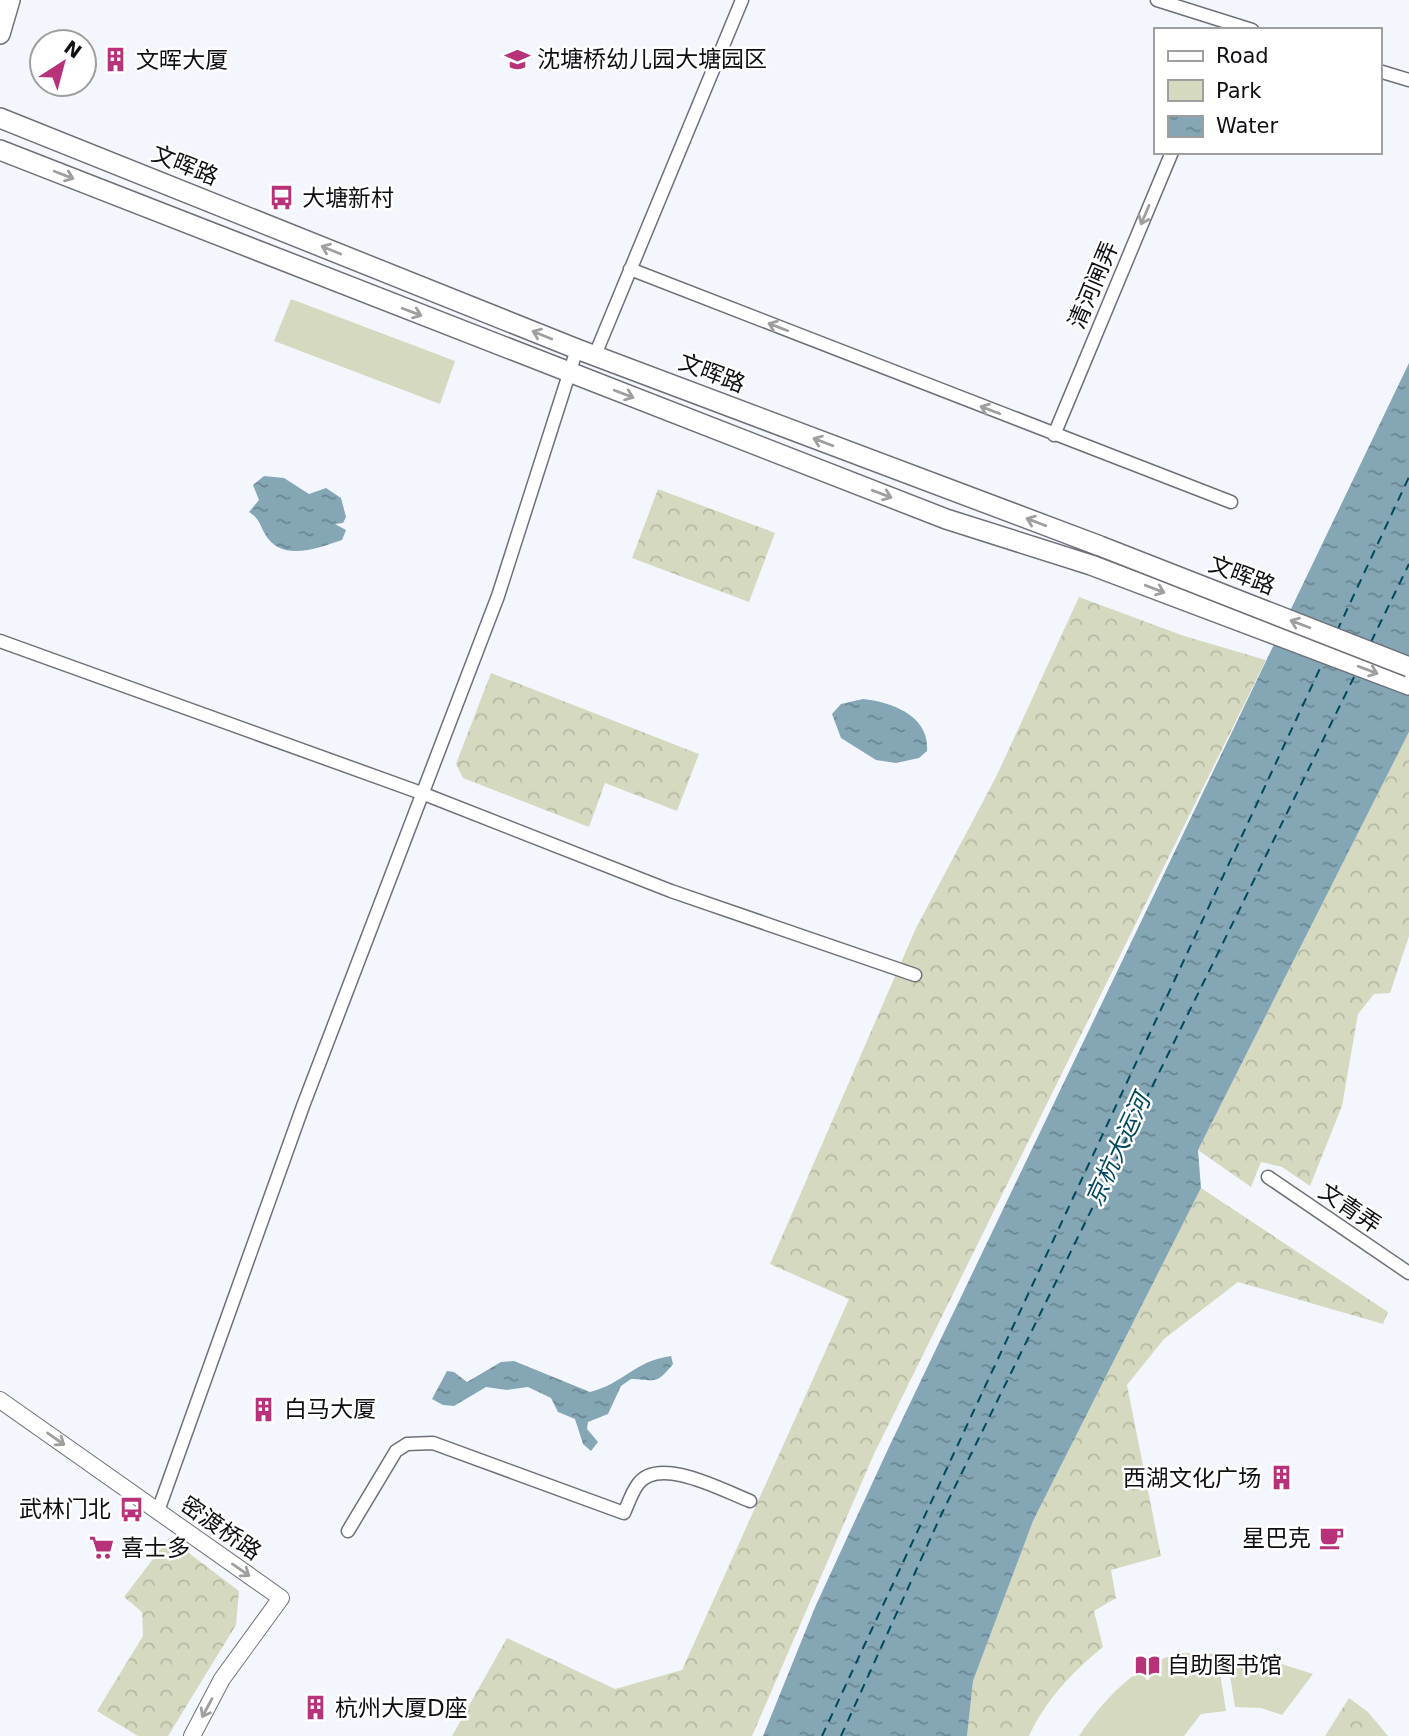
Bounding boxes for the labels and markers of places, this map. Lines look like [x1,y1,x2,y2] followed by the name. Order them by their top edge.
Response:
[503,45,531,73] school or university icon: 沈塘桥幼儿园大塘园区
[102,46,130,74] building icon: 文晖大厦
[537,46,767,72] place label: 沈塘桥幼儿园大塘园区
[136,47,228,73] place label: 文晖大厦
[268,184,296,212] bus stop icon: 大塘新村
[302,185,394,211] place label: 大塘新村
[250,1395,278,1423] building icon: 白马大厦
[284,1396,376,1422] place label: 白马大厦
[1267,1464,1295,1492] building icon: 西湖文化广场
[1123,1465,1261,1491] place label: 西湖文化广场
[117,1495,145,1523] bus stop icon: 武林门北
[19,1496,111,1522] place label: 武林门北
[1317,1524,1345,1552] cafe icon: 星巴克
[1242,1525,1311,1551] place label: 星巴克
[87,1534,115,1562] supermarket icon: 喜士多
[121,1535,190,1561] place label: 喜士多
[1133,1651,1161,1679] library icon: 自助图书馆
[1167,1652,1282,1678] place label: 自助图书馆
[301,1694,329,1722] building icon: 杭州大厦D座
[335,1695,468,1721] place label: 杭州大厦D座

